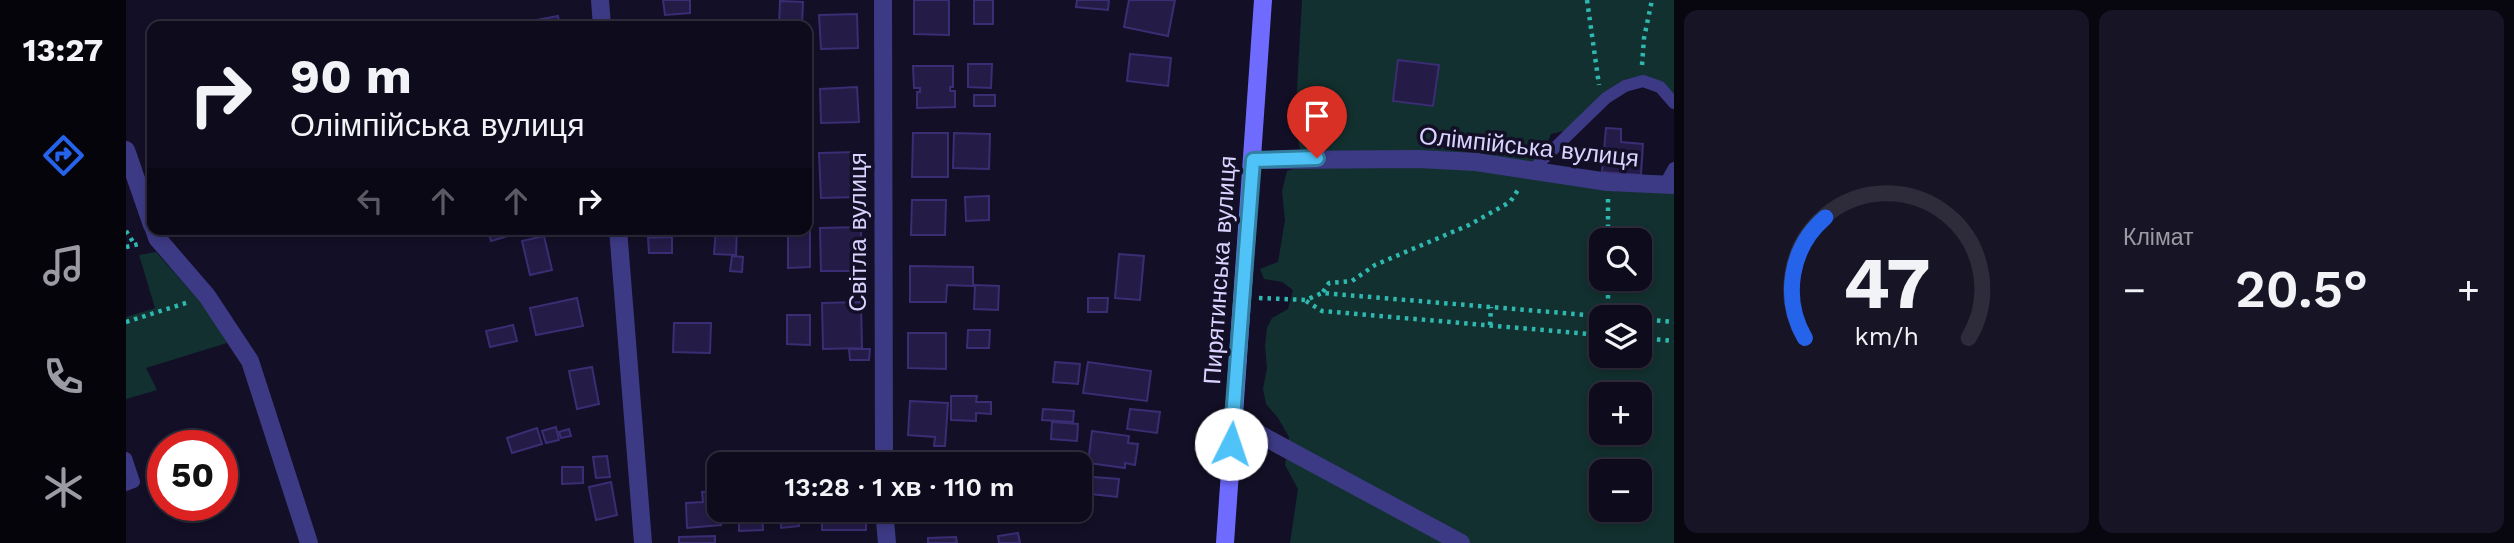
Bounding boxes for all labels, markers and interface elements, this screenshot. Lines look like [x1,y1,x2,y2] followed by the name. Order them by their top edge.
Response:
[23,31,103,69] text: 13:27
[290,47,412,105] text: 90 m
[175,49,266,140] icon: right
[1287,86,1347,158] pin
[1298,97,1336,135] icon: arrive
[290,106,585,144] text: Олімпійська вулиця
[1418,122,1640,172] street label: Олімпійська вулиця
[39,131,88,180] icon: directions
[844,152,872,312] street label: Світла вулиця
[1198,155,1242,385] street label: Пирятинська вулиця
[351,182,389,220] icon: left
[424,182,462,220] icon: ahead
[497,182,535,220] icon: ahead
[570,182,608,220] icon: right
[2123,224,2194,251] text: Клімат
[1589,228,1652,522] map controls
[1589,228,1652,291] button: search
[1843,240,1930,326] text: 47
[39,241,88,290] icon: music
[2235,259,2368,320] text: 20.5°
[2123,268,2146,312] text: −
[2457,268,2480,312] text: +
[1589,305,1652,368] button: layers
[1854,321,1919,350] text: km/h
[39,352,88,401] icon: phone
[1589,382,1652,445] button: +
[1194,407,1268,481] position arrow
[147,430,238,521] speed limit sign: 50
[1589,459,1652,522] button: −
[39,463,88,512] icon: climate
[785,472,1014,502] text: 13:28 · 1 хв · 110 m

